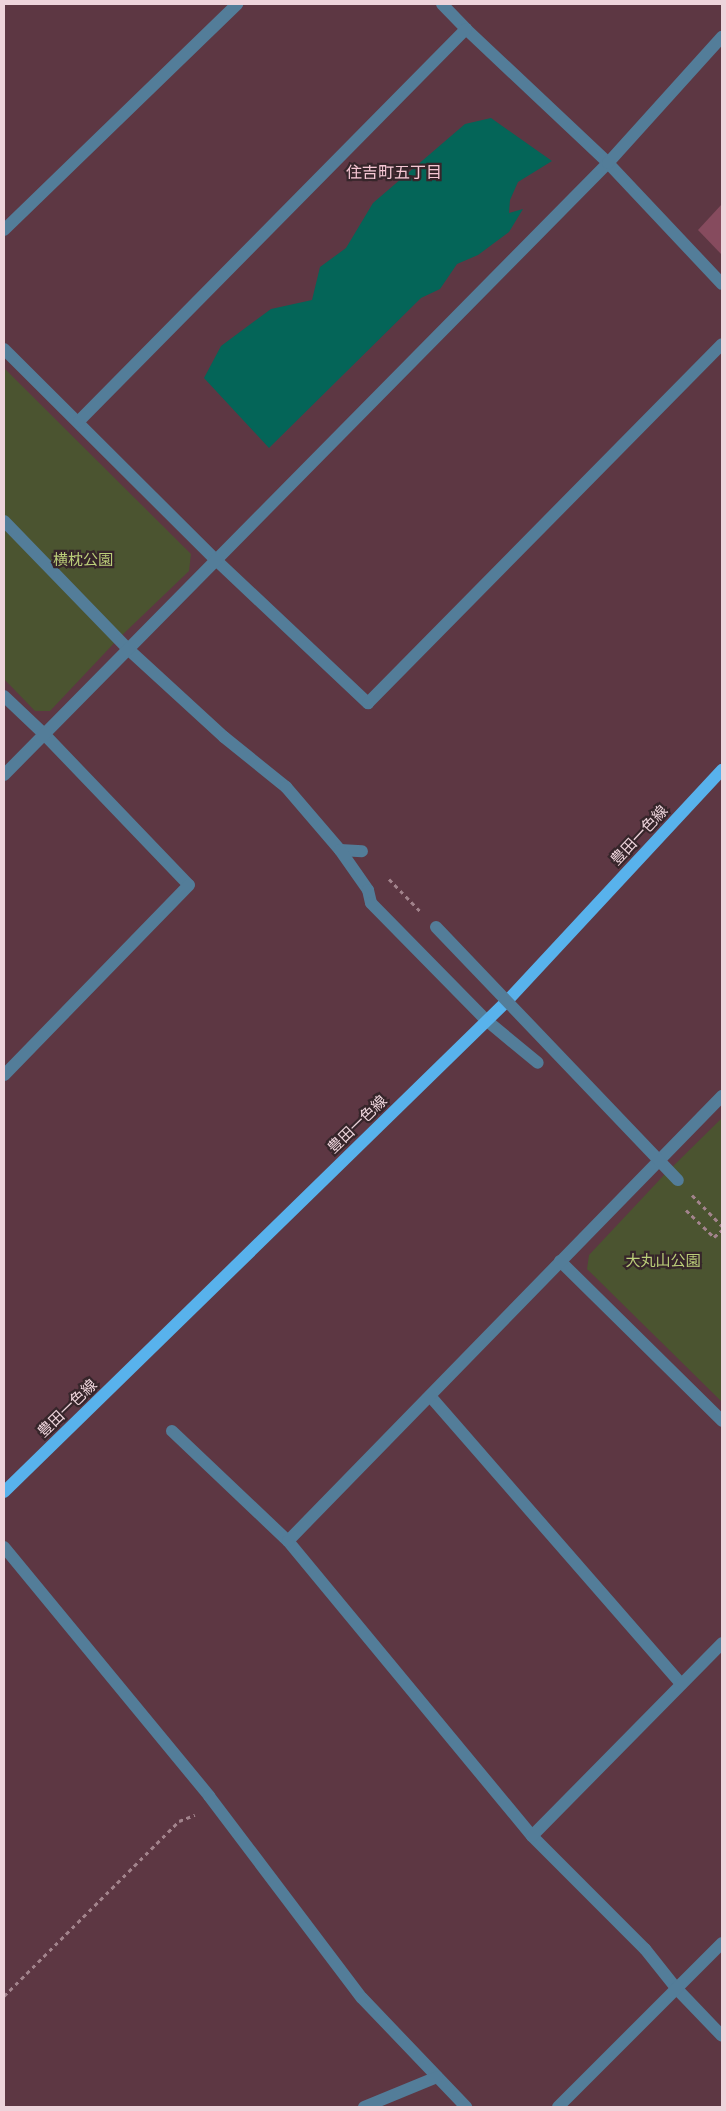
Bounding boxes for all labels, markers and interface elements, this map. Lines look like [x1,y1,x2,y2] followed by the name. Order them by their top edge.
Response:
[346,162,442,182] district label: 住吉町五丁目
[53,551,113,569] park label: 横枕公園
[607,801,671,869] street label: 豊田一色線
[324,1091,390,1157] street label: 豊田一色線
[626,1252,700,1270] park label: 大丸山公園
[34,1375,100,1441] street label: 豊田一色線

